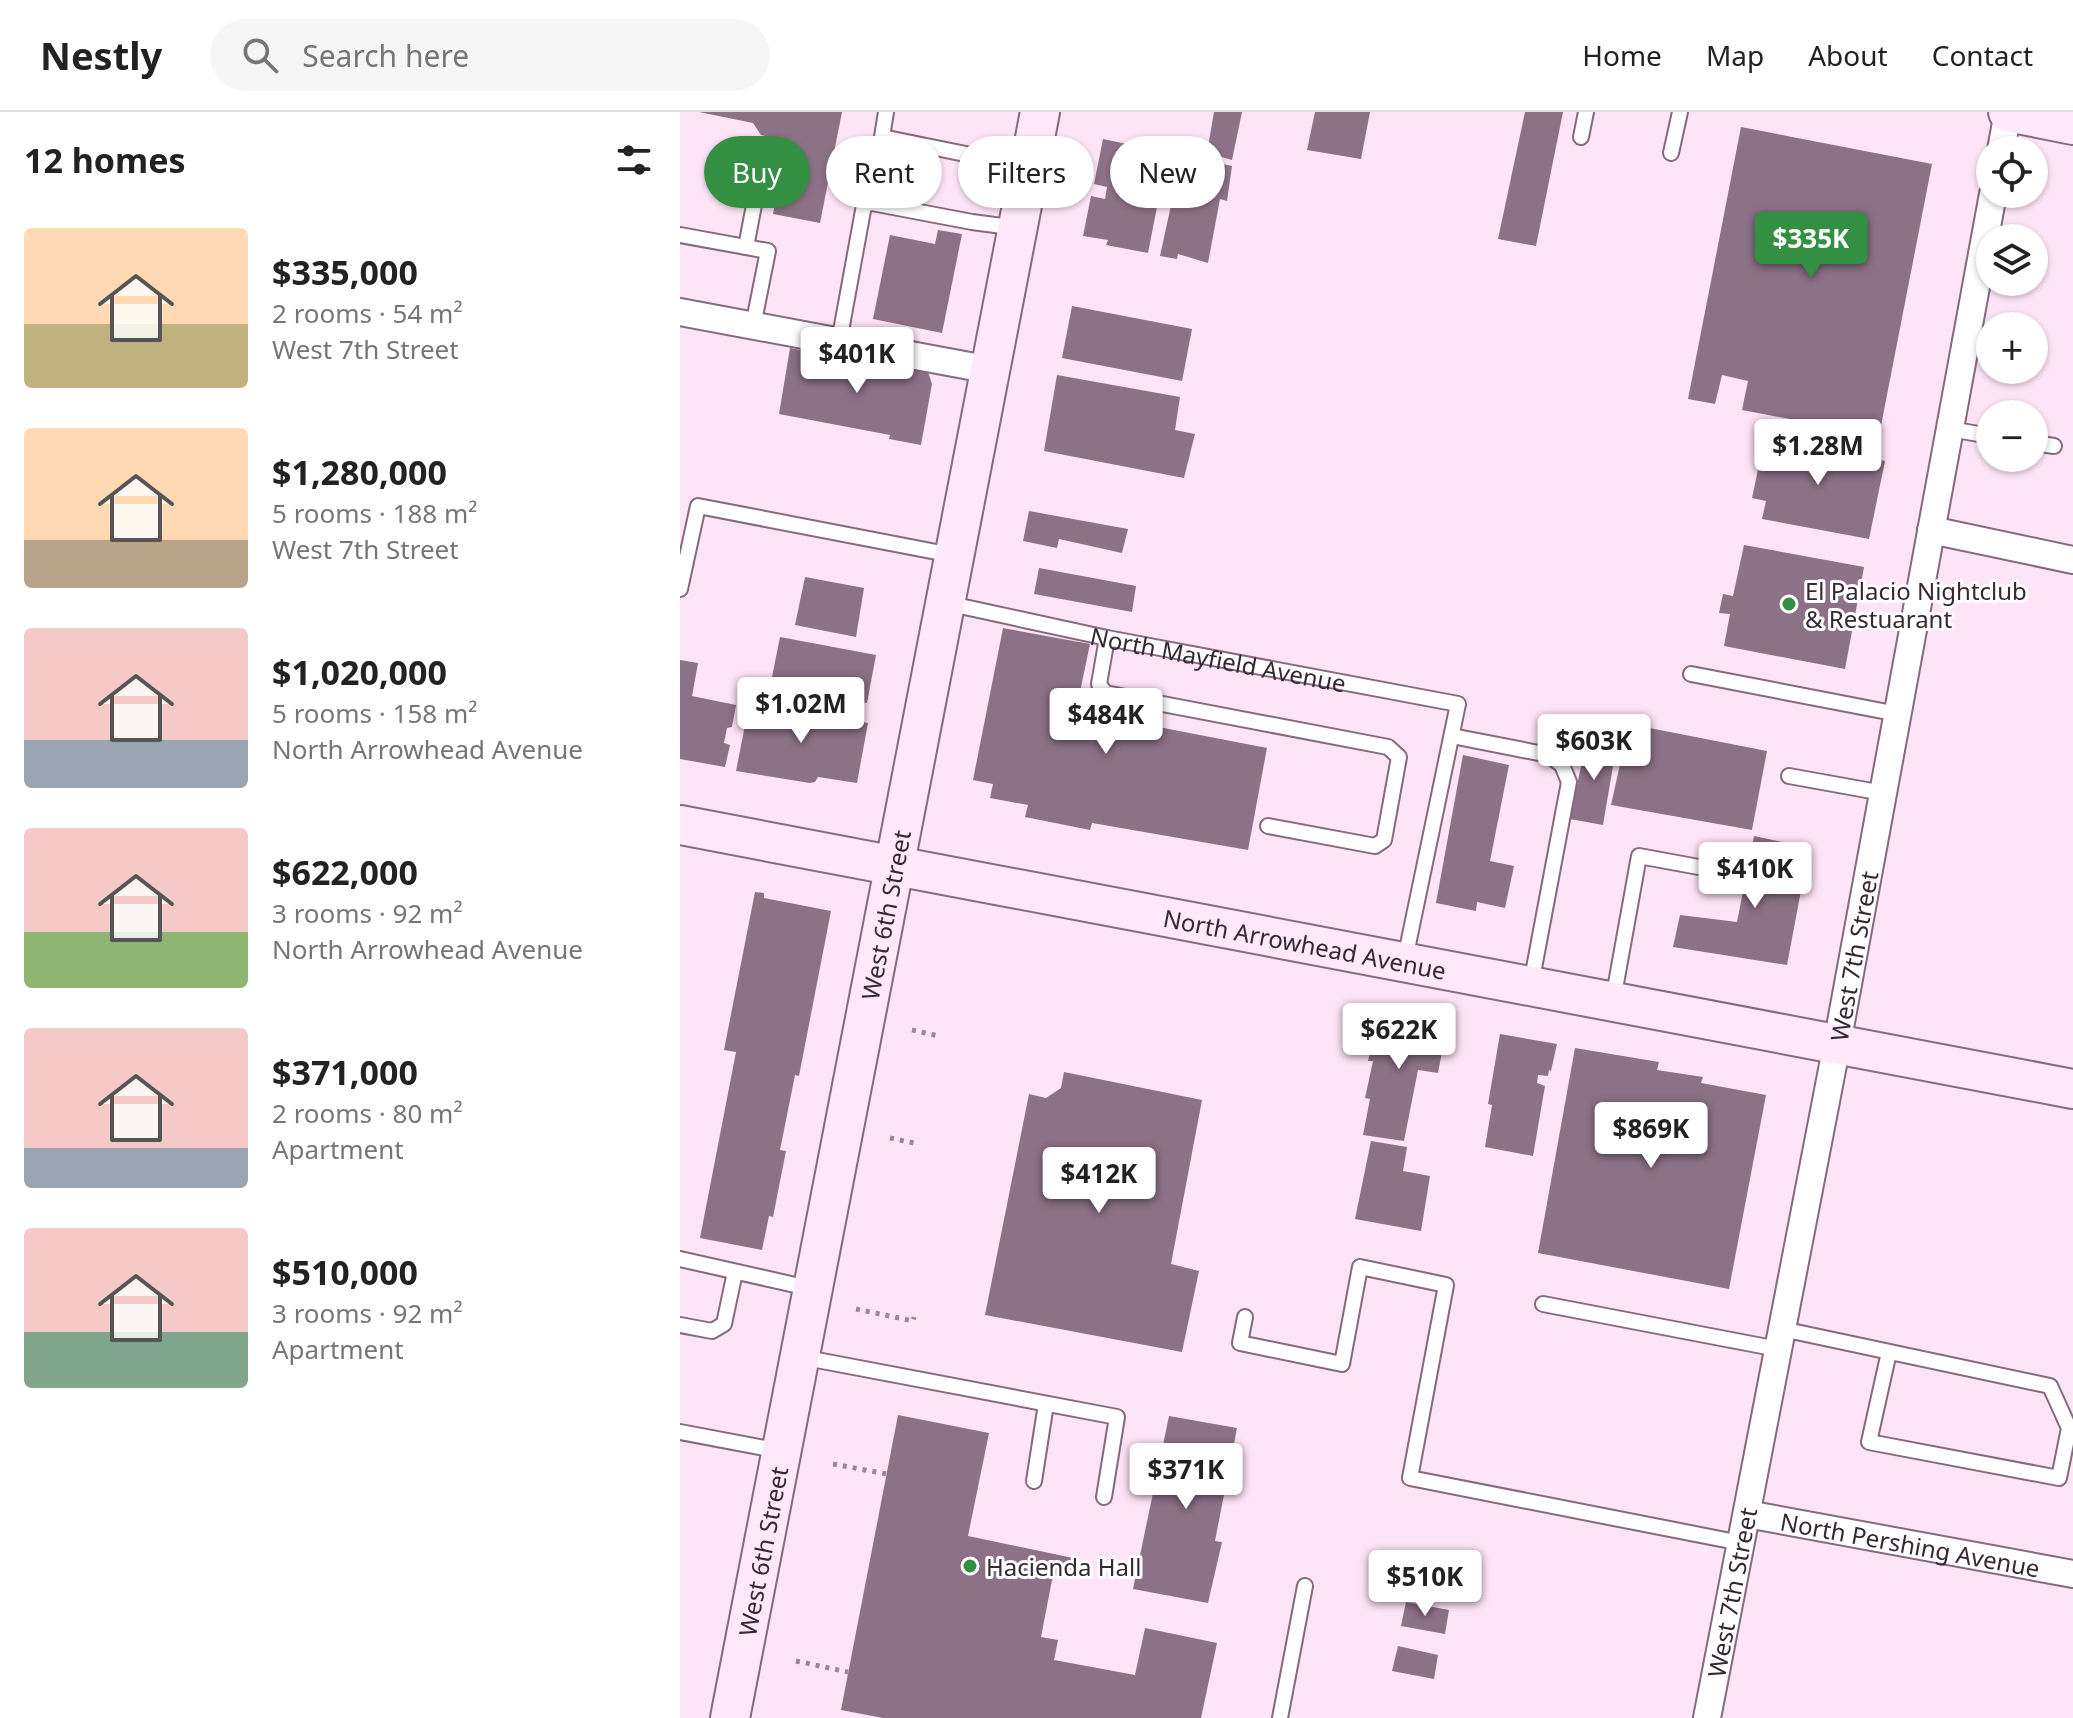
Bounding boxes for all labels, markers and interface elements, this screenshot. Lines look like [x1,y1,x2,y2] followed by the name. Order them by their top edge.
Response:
[210,19,770,91] search box
[40,29,162,81] text: Nestly
[238,33,282,77] icon: search
[302,35,469,76] text: Search here
[1582,36,1662,74] text: Home
[1706,36,1764,74] text: Map
[1808,36,1888,74] text: About
[1932,36,2033,74] text: Contact
[704,136,810,208] chip: Buy
[826,136,942,208] chip: Rent
[958,136,1094,208] chip: Filters
[1110,136,1225,208] chip: New
[1976,136,2048,472] map controls
[1976,136,2048,208] button: locate
[24,137,186,183] text: 12 homes
[612,138,656,182] icon: filters
[1755,212,1867,280] pin: $335K
[1773,220,1849,256] text: $335K
[1976,224,2048,296] button: layers
[272,249,418,295] text: $335,000
[88,260,184,356] icon: home
[272,295,462,331] text: 2 rooms · 54 m²
[1976,312,2048,384] button: +
[801,327,913,395] pin: $401K
[272,331,459,367] text: West 7th Street
[819,335,895,371] text: $401K
[1976,400,2048,472] button: −
[1753,419,1883,487] pin: $1.28M
[1772,427,1864,463] text: $1.28M
[272,449,447,495] text: $1,280,000
[88,460,184,556] icon: home
[272,495,477,531] text: 5 rooms · 188 m²
[272,531,459,567] text: West 7th Street
[1805,574,2027,635] place label: El Palacio Nightclub & Restuarant
[1780,595,1798,613] marker: El Palacio Nightclub & Restuarant
[1087,618,1349,699] street label: North Mayfield Avenue
[272,649,447,695] text: $1,020,000
[88,660,184,756] icon: home
[736,677,866,745] pin: $1.02M
[755,685,847,721] text: $1.02M
[1050,688,1162,756] pin: $484K
[272,695,477,731] text: 5 rooms · 158 m²
[1068,696,1144,732] text: $484K
[1538,714,1650,782] pin: $603K
[1556,722,1632,758] text: $603K
[272,731,583,767] text: North Arrowhead Avenue
[852,827,918,1003] street label: West 6th Street
[1699,842,1811,910] pin: $410K
[272,849,418,895] text: $622,000
[1717,850,1793,886] text: $410K
[88,860,184,956] icon: home
[1821,868,1885,1044] street label: West 7th Street
[272,895,462,931] text: 3 rooms · 92 m²
[1161,900,1449,986] street label: North Arrowhead Avenue
[272,931,583,967] text: North Arrowhead Avenue
[1343,1003,1455,1071] pin: $622K
[1361,1011,1437,1047] text: $622K
[272,1049,418,1095] text: $371,000
[88,1060,184,1156] icon: home
[272,1095,462,1131] text: 2 rooms · 80 m²
[1595,1102,1707,1170] pin: $869K
[1613,1110,1689,1146] text: $869K
[272,1131,404,1167] text: Apartment
[1043,1147,1155,1215] pin: $412K
[1061,1155,1137,1191] text: $412K
[272,1249,418,1295] text: $510,000
[88,1260,184,1356] icon: home
[272,1295,462,1331] text: 3 rooms · 92 m²
[272,1331,404,1367] text: Apartment
[1130,1443,1242,1511] pin: $371K
[1148,1451,1224,1487] text: $371K
[730,1463,795,1639] street label: West 6th Street
[1699,1504,1764,1680] street label: West 7th Street
[1778,1504,2043,1584] street label: North Pershing Avenue
[986,1550,1141,1583] place label: Hacienda Hall
[1369,1550,1481,1618] pin: $510K
[961,1557,979,1575] marker: Hacienda Hall
[1387,1558,1463,1594] text: $510K

